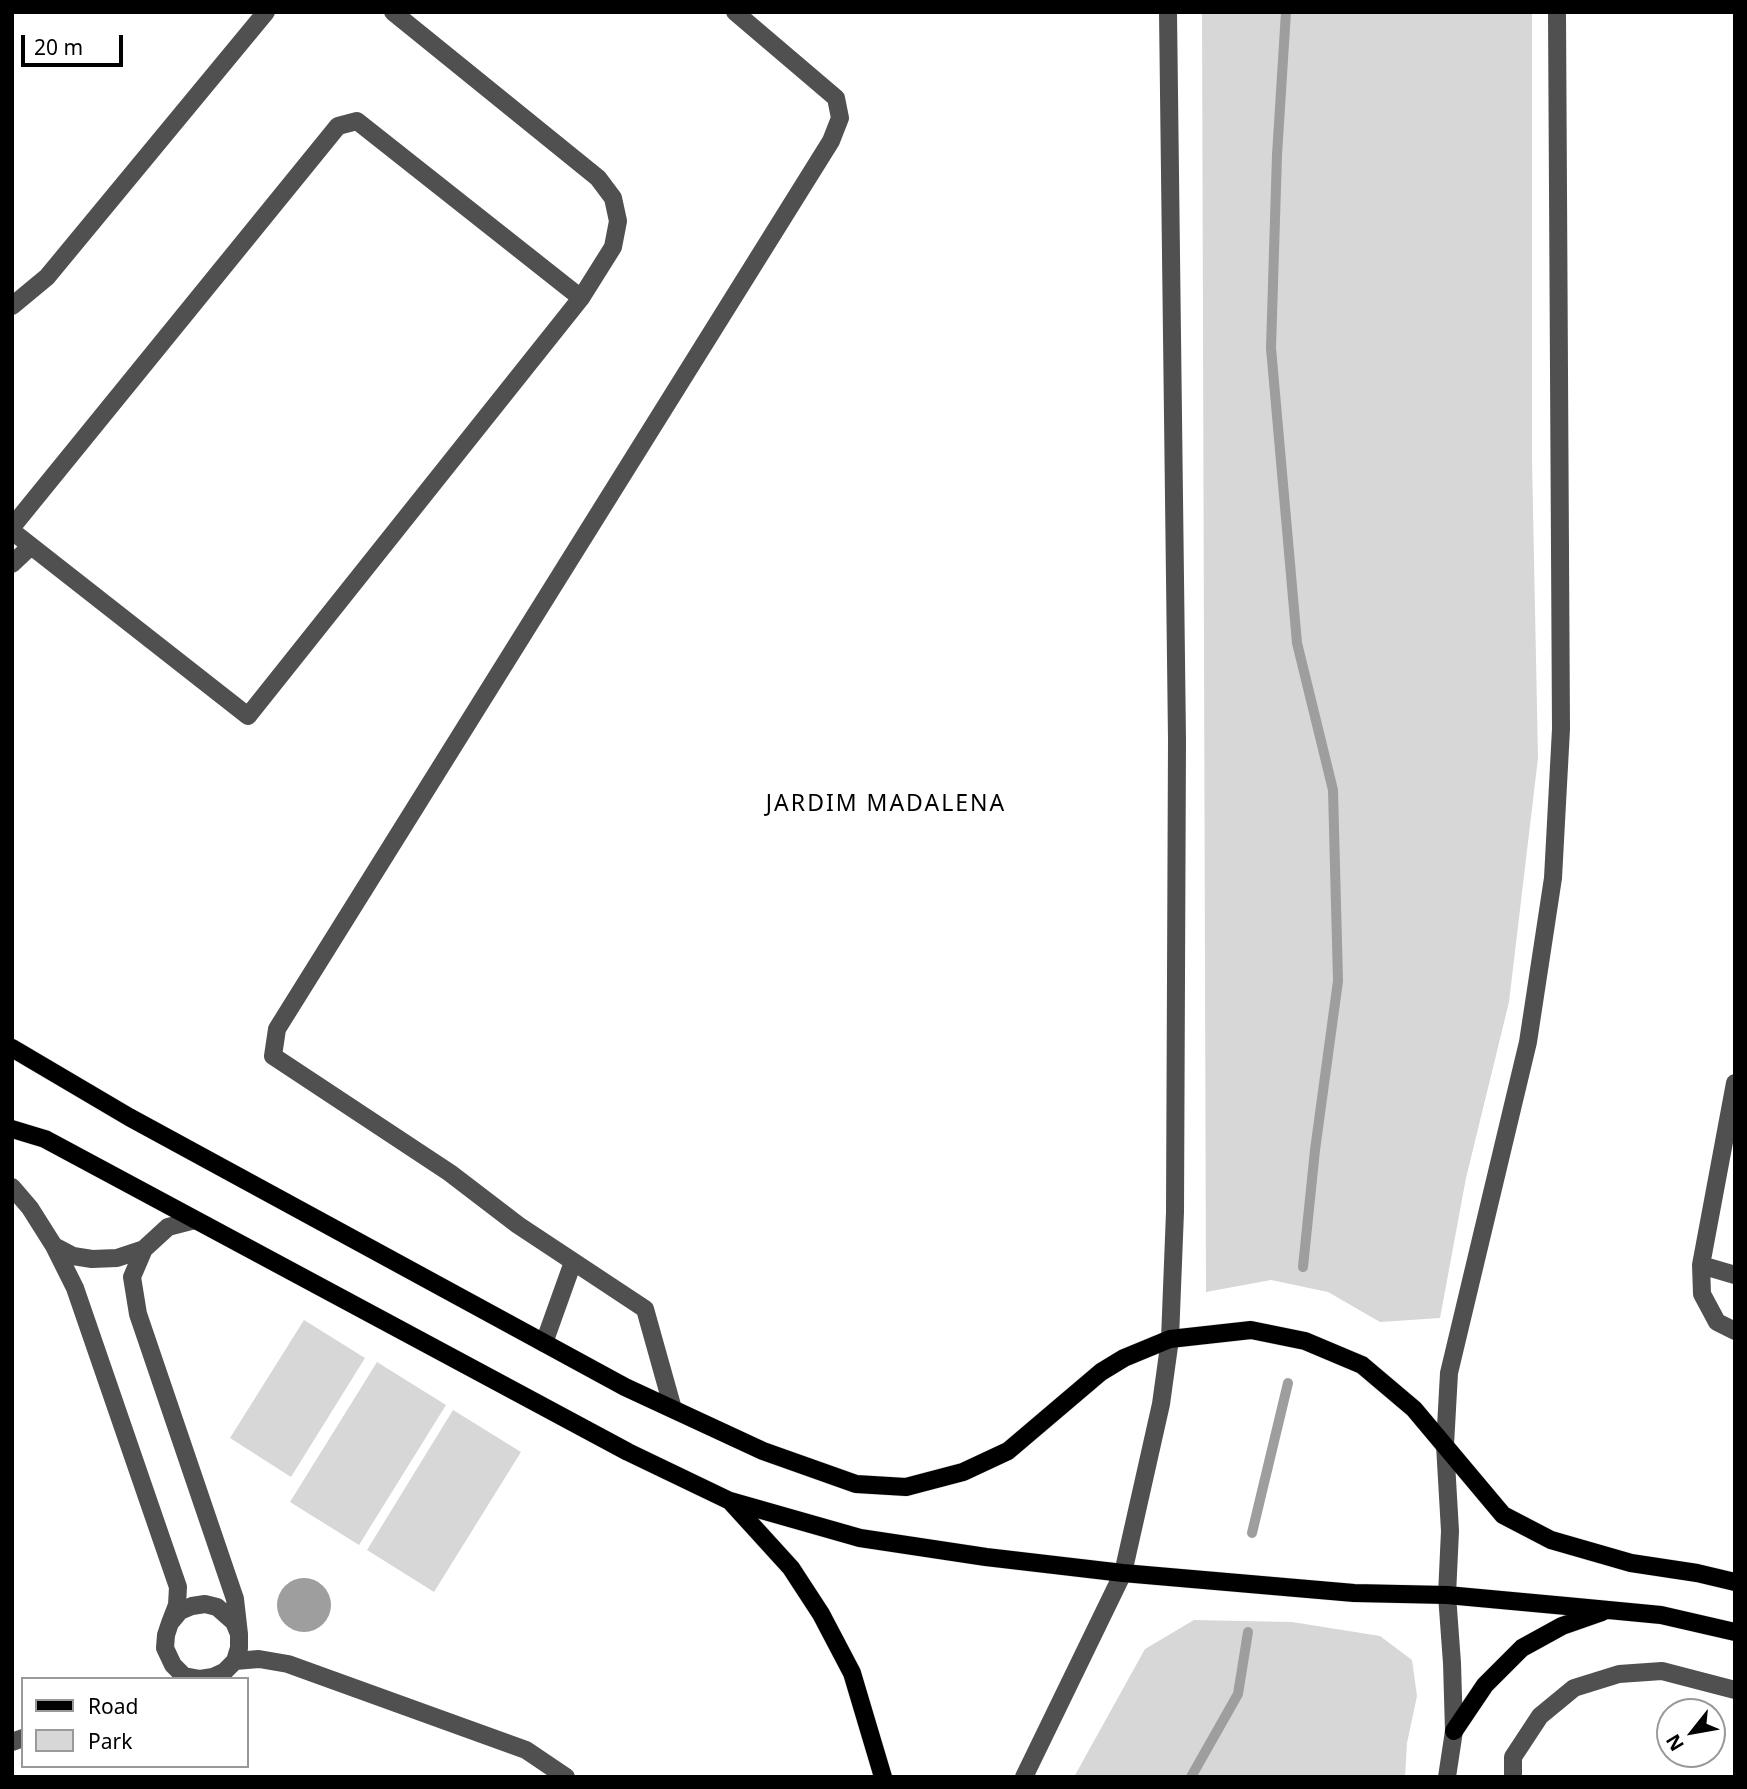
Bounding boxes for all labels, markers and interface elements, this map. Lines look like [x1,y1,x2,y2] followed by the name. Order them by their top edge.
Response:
[24,21,126,65] scale bar
[34,33,83,61] text: 20 m
[768,790,1004,818] district label: JARDIM MADALENA
[21,1677,248,1768] legend
[88,1692,138,1720] text: Road
[1656,1698,1726,1768] north arrow
[88,1727,132,1755] text: Park
[1660,1729,1690,1756] text: N

